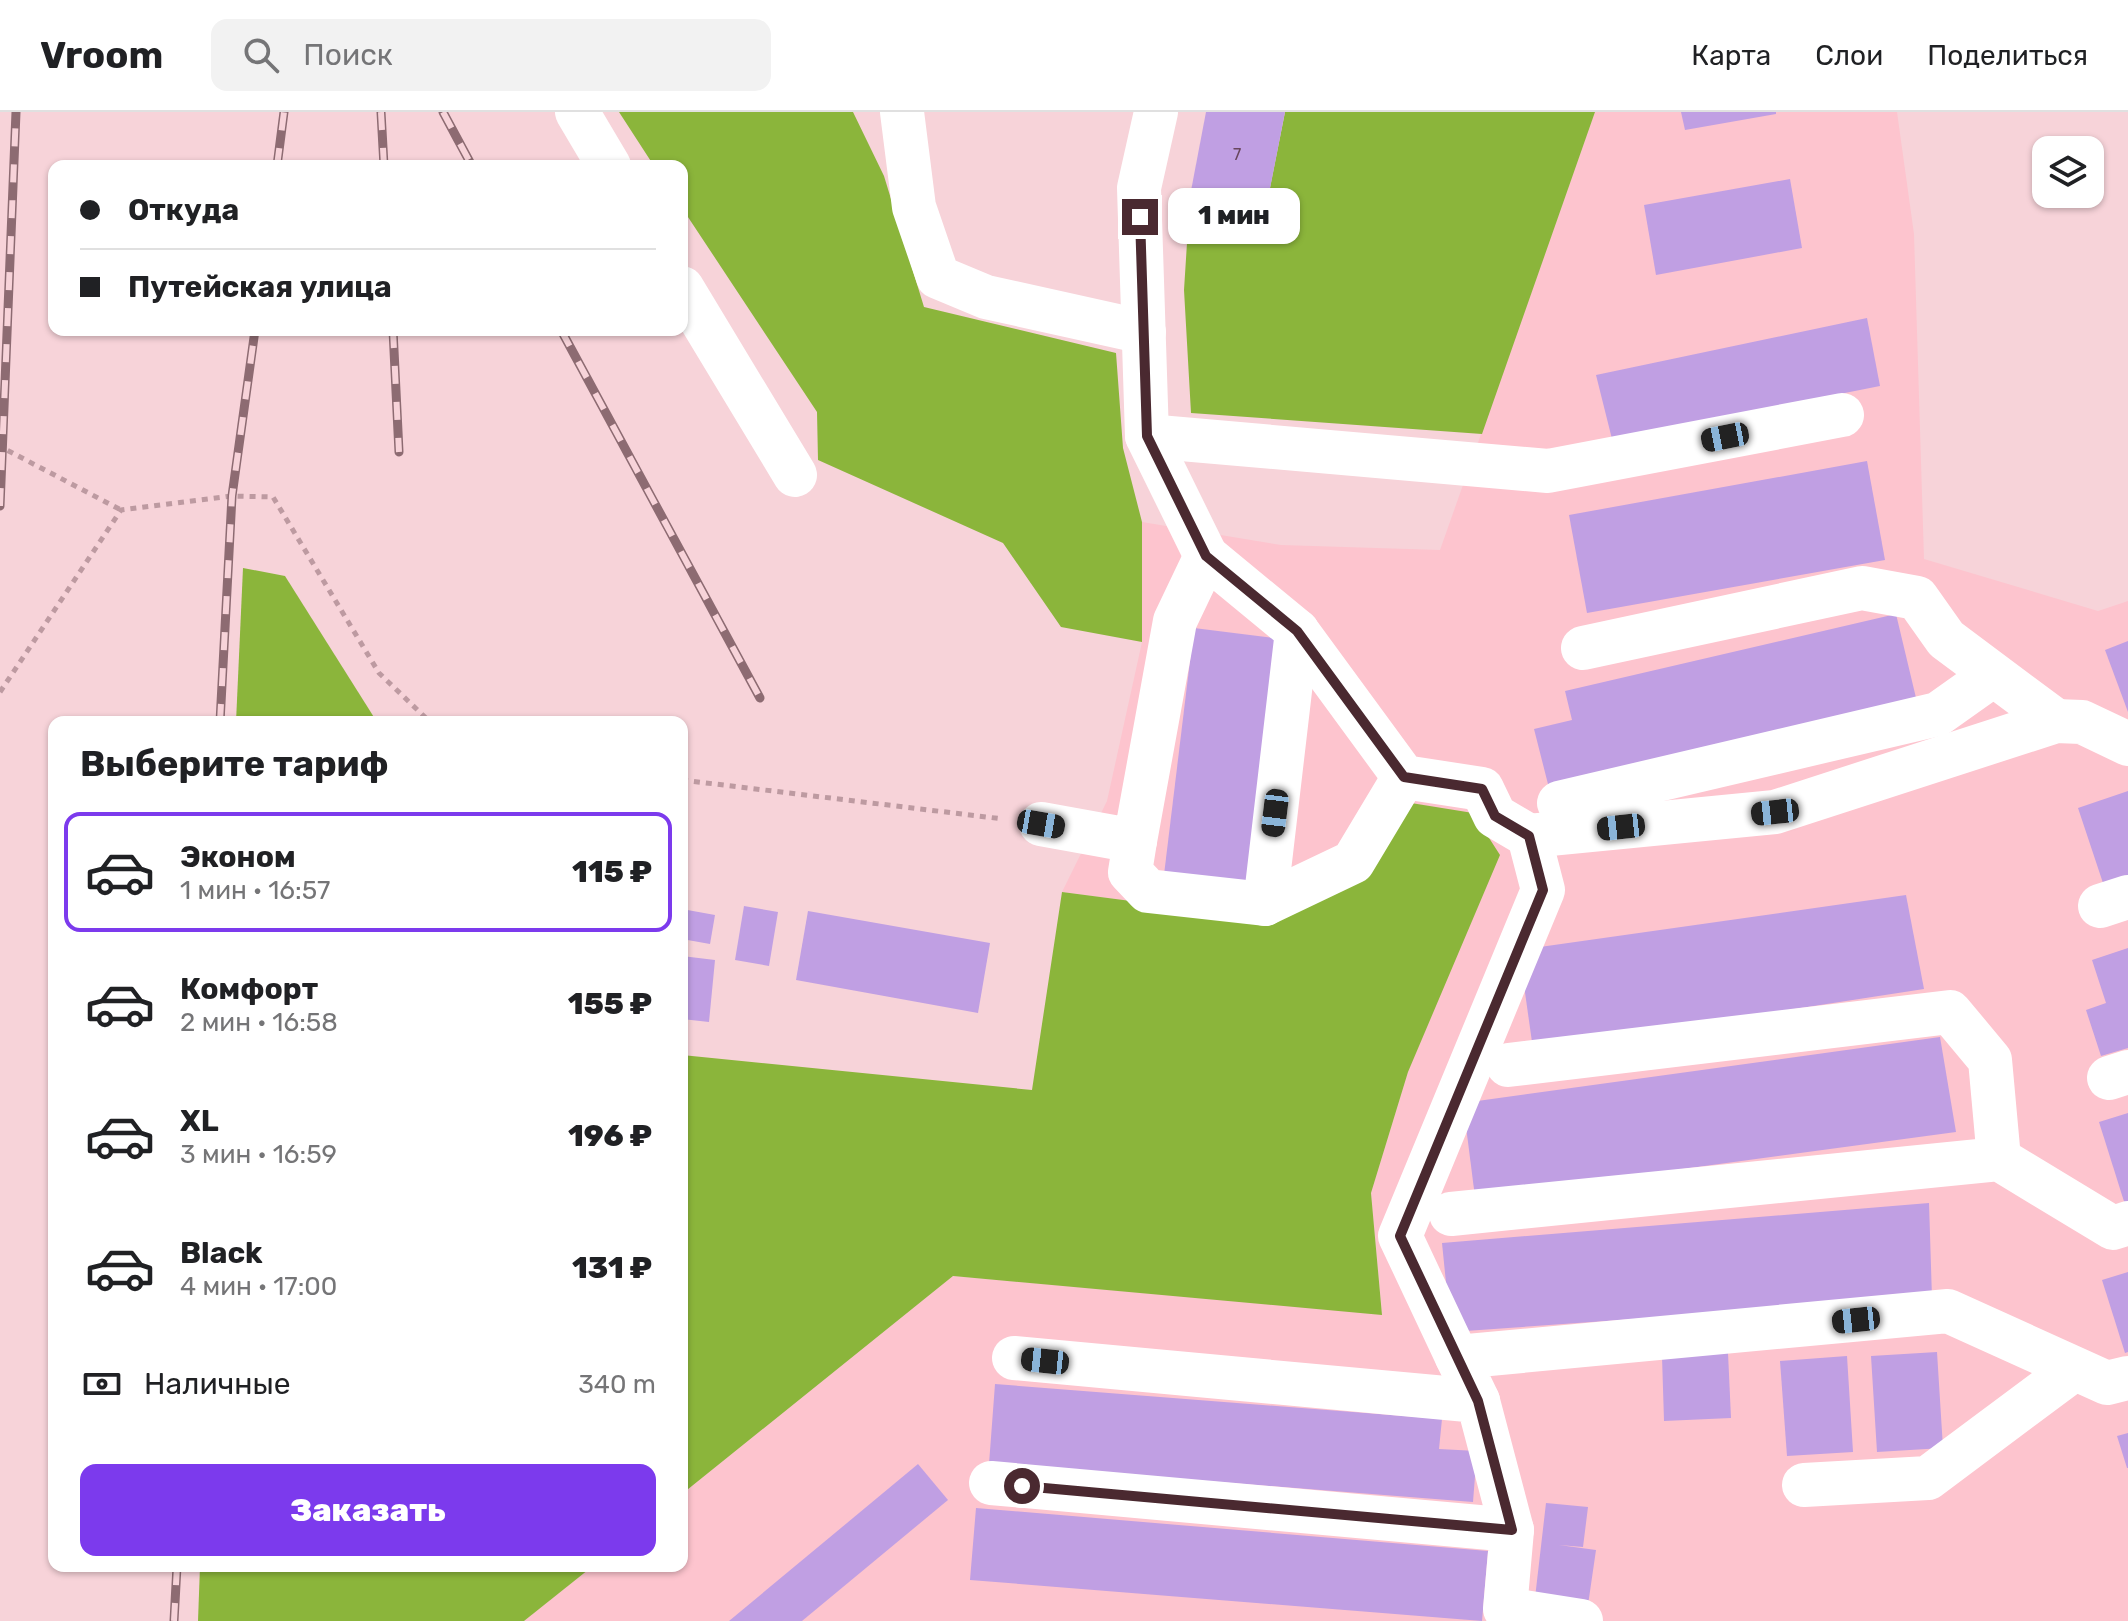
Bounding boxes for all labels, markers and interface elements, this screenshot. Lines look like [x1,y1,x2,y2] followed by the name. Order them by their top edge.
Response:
[211,19,771,91] search box
[40,32,163,78] text: Vroom
[239,33,283,77] icon: search
[303,37,393,73] text: Поиск
[1691,39,1771,72] text: Карта
[1815,39,1883,72] text: Слои
[1927,39,2088,72] text: Поделиться
[2032,136,2104,208] map controls
[2032,136,2104,208] button: layers
[1233,145,1241,164] house number: 7
[1168,189,1300,245] callout: 1 мин
[128,192,239,228] text: Откуда
[1122,199,1158,235] route end
[1198,200,1270,231] text: 1 мин
[128,269,392,305] text: Путейская улица
[1699,421,1751,453] car
[80,742,389,785] text: Выберите тариф
[1260,788,1290,838] car
[1750,798,1800,826] car
[1015,808,1067,840] car
[1596,813,1646,841] car
[84,836,156,908] icon: car
[180,839,296,875] text: Эконом
[572,854,652,890] text: 115 ₽
[180,875,330,906] text: 1 мин · 16:57
[84,968,156,1040] icon: car
[180,971,318,1007] text: Комфорт
[568,986,652,1022] text: 155 ₽
[180,1007,338,1038] text: 2 мин · 16:58
[84,1100,156,1172] icon: car
[180,1103,219,1139] text: XL
[568,1118,652,1154] text: 196 ₽
[180,1139,337,1170] text: 3 мин · 16:59
[84,1232,156,1304] icon: car
[180,1235,263,1271] text: Black
[572,1250,652,1286] text: 131 ₽
[180,1271,337,1302] text: 4 мин · 17:00
[1831,1306,1881,1334] car
[1020,1347,1070,1375] car
[80,1362,124,1406] icon: cash
[144,1366,290,1402] text: Наличные
[578,1369,656,1400] text: 340 m
[80,1464,656,1556] button: Заказать
[1004,1468,1040,1504] route start

